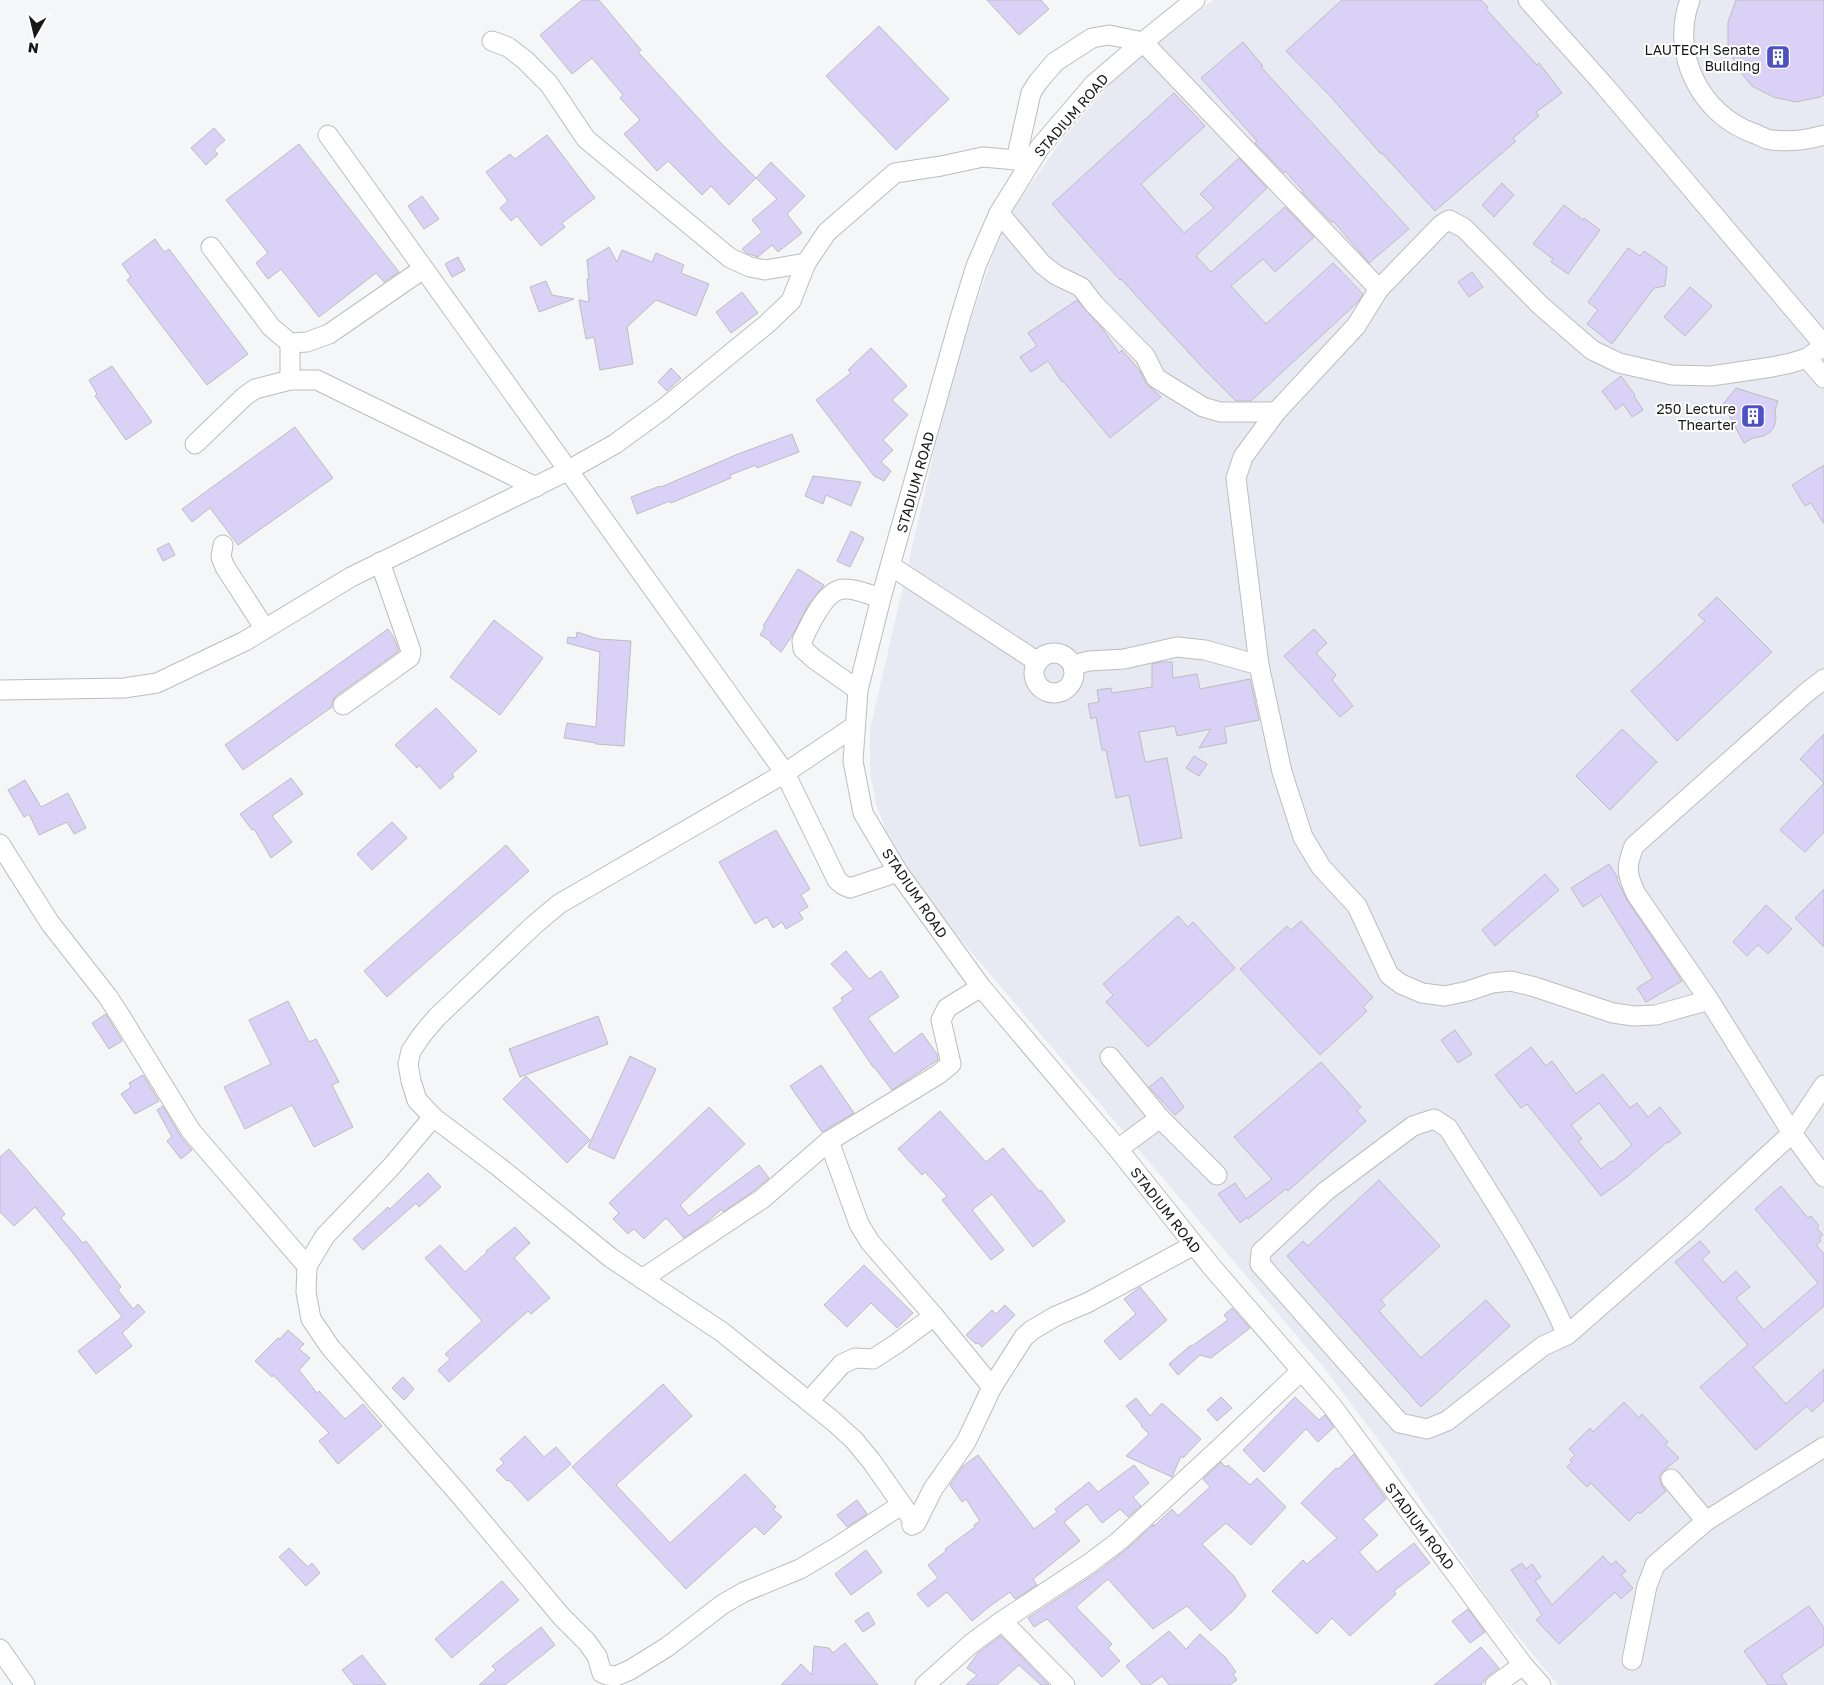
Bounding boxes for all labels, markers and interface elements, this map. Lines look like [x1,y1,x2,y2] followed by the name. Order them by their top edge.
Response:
[10,10,60,60] north arrow
[27,39,40,58] text: N
[1644,41,1760,74] place label: LAUTECH Senate Building
[1765,44,1791,70] building icon: LAUTECH Senate Building
[1030,70,1112,160] street label: STADIUM ROAD
[1656,400,1737,433] place label: 250 Lecture Thearter
[1740,403,1766,429] building icon: 250 Lecture Thearter
[892,429,938,535] street label: STADIUM ROAD
[879,845,951,941] street label: STADIUM ROAD
[1127,1164,1205,1256] street label: STADIUM ROAD
[1382,1479,1458,1573] street label: STADIUM ROAD

